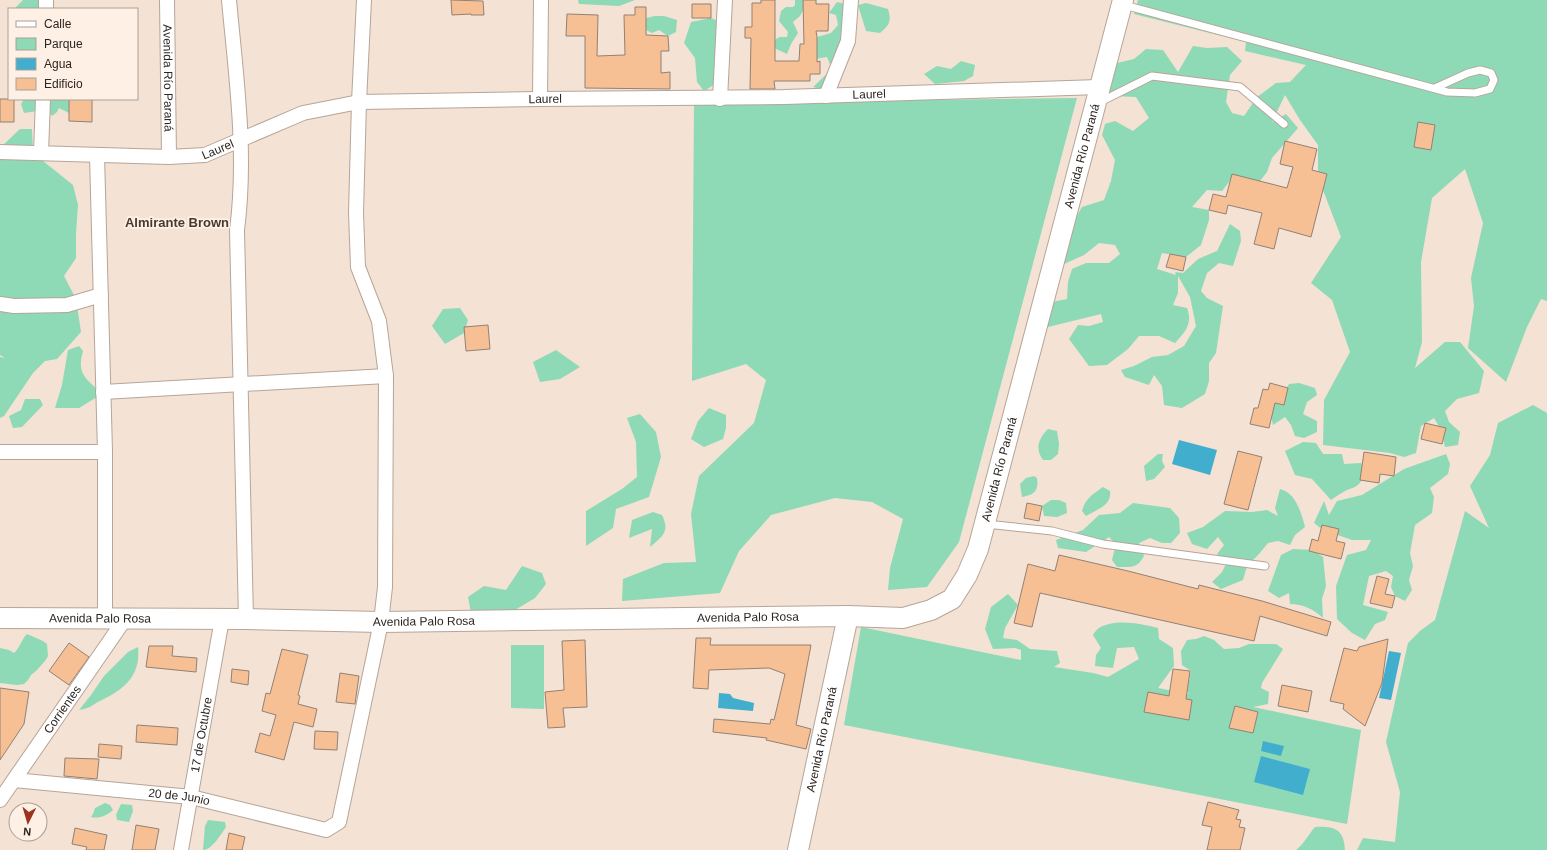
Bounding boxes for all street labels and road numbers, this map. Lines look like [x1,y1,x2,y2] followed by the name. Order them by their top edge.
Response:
[160,24,176,132] street label: Avenida Río Paraná
[852,87,886,102] street label: Laurel
[528,92,562,106] street label: Laurel
[1061,102,1102,210] street label: Avenida Río Paraná
[200,137,236,163] street label: Laurel
[979,415,1020,523] street label: Avenida Río Paraná
[697,610,799,625] street label: Avenida Palo Rosa
[49,611,151,626] street label: Avenida Palo Rosa
[373,614,475,629] street label: Avenida Palo Rosa
[41,683,84,736] street label: Corrientes
[804,685,840,793] street label: Avenida Río Paraná
[188,696,215,774] street label: 17 de Octubre
[148,786,212,808] street label: 20 de Junio

